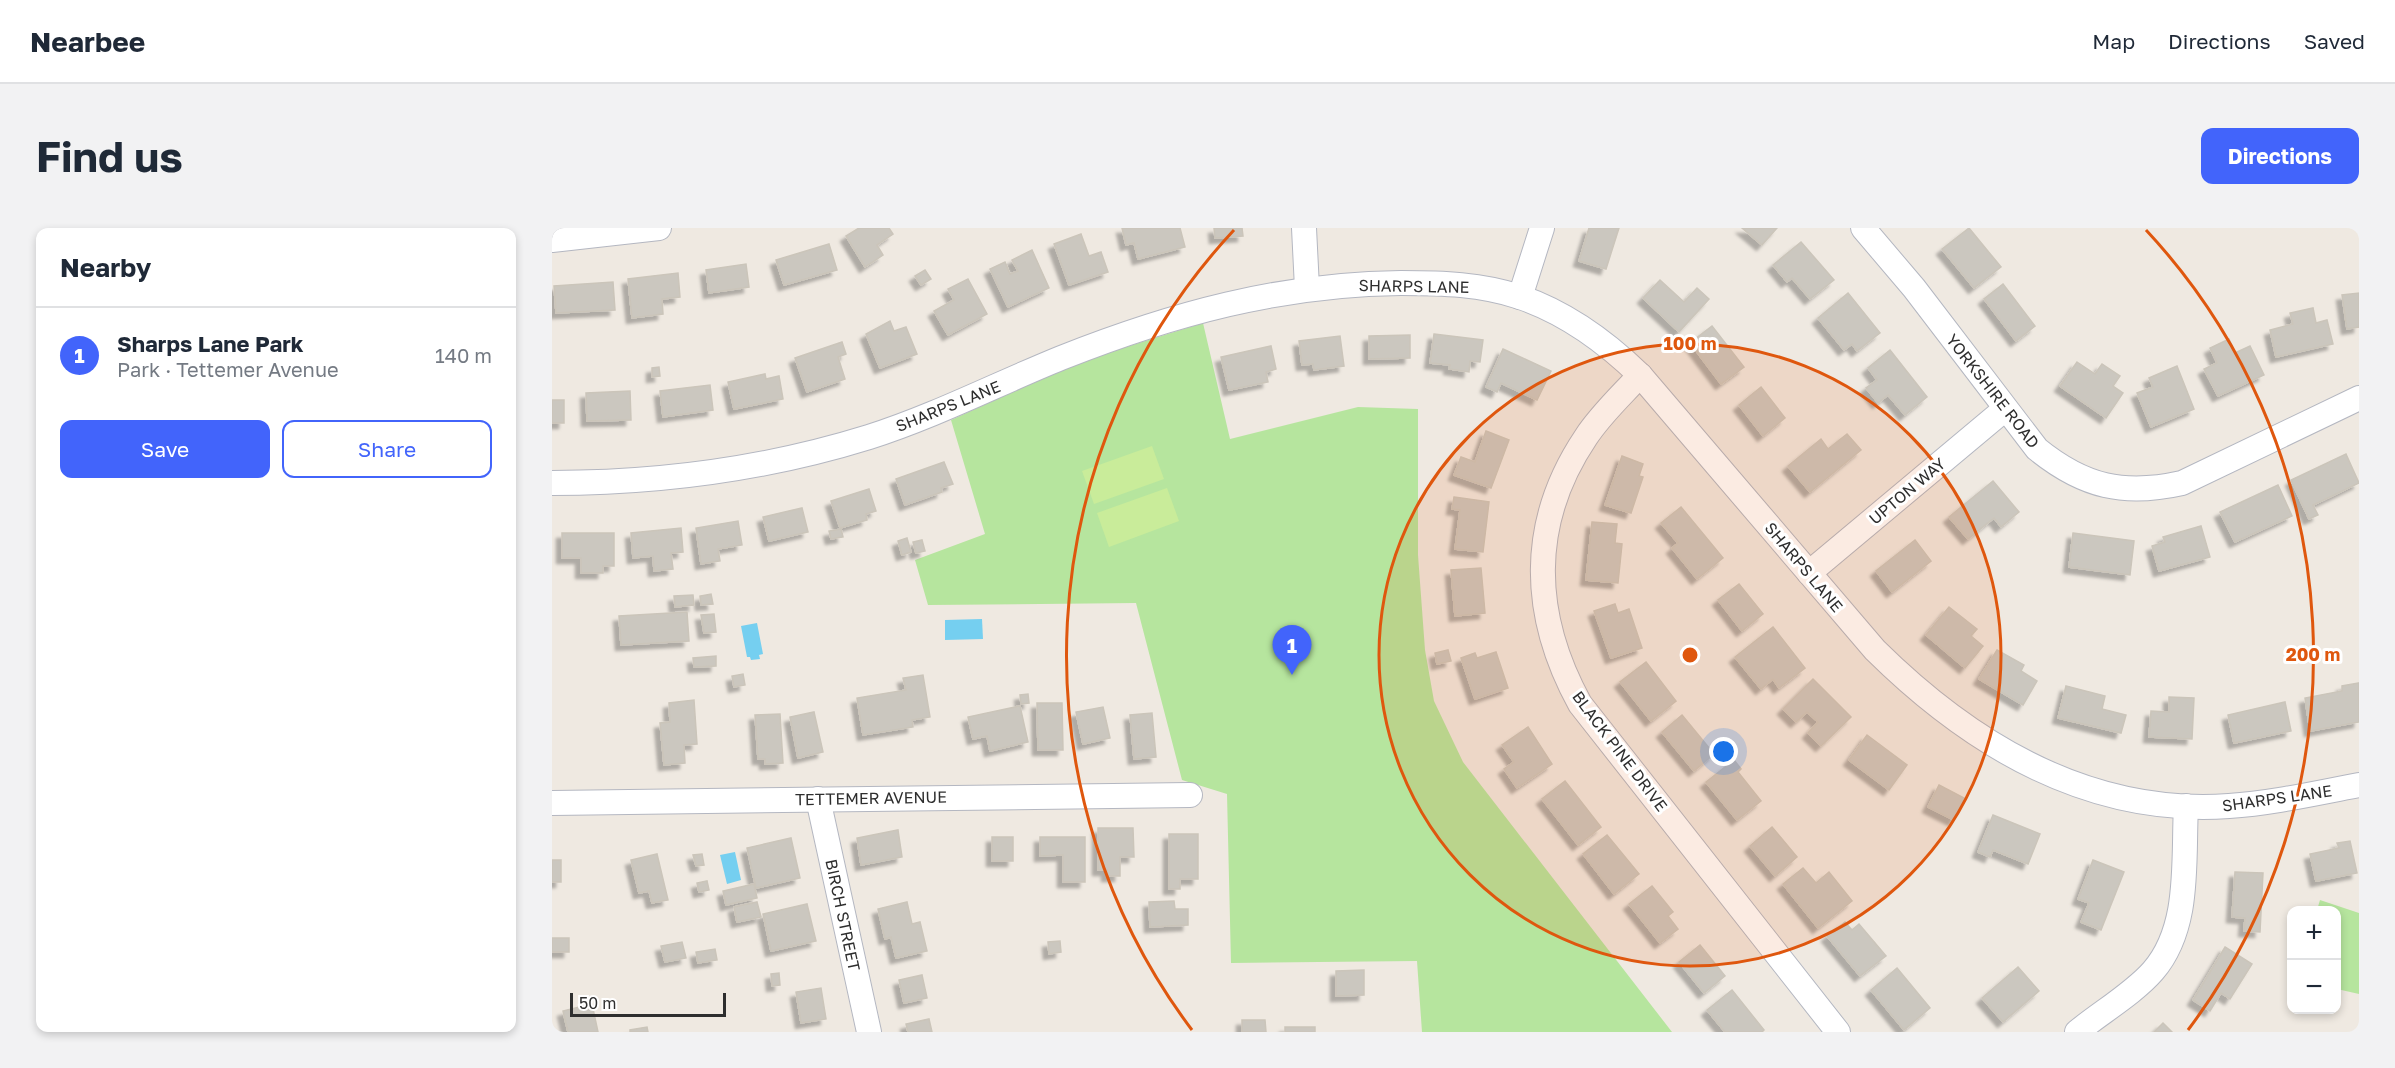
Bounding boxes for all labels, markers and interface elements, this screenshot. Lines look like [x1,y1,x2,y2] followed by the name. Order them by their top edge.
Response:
[30,25,145,58] text: Nearbee
[2092,28,2135,54] text: Map
[2168,28,2271,54] text: Directions
[2304,28,2365,54] text: Saved
[2201,128,2359,184] button: Directions
[36,131,183,181] text: Find us
[60,252,151,283] text: Nearby
[1358,275,1470,297] street label: SHARPS LANE
[117,330,304,357] text: Sharps Lane Park
[1942,330,2044,452] street label: YORKSHIRE ROAD
[1664,332,1716,354] text: 100 m
[74,343,85,367] text: 1
[435,343,492,367] text: 140 m
[117,357,339,381] text: Park · Tettemer Avenue
[893,376,1003,436] street label: SHARPS LANE
[60,420,270,478] button: Save
[282,420,492,478] button: Share
[1865,453,1950,529] street label: UPTON WAY
[1761,518,1847,616] street label: SHARPS LANE
[1272,626,1312,675] pin: 1
[2286,643,2340,665] text: 200 m
[1680,645,1700,665] centre of rings
[1568,687,1672,815] street label: BLACK PINE DRIVE
[1709,737,1738,766] your location
[2221,780,2333,816] street label: SHARPS LANE
[795,787,947,809] street label: TETTEMER AVENUE
[821,857,865,973] street label: BIRCH STREET
[2287,906,2341,1014] map controls
[2287,906,2341,960] button: +
[2287,960,2341,1014] button: −
[570,990,726,1018] scale bar
[579,993,616,1013] text: 50 m

